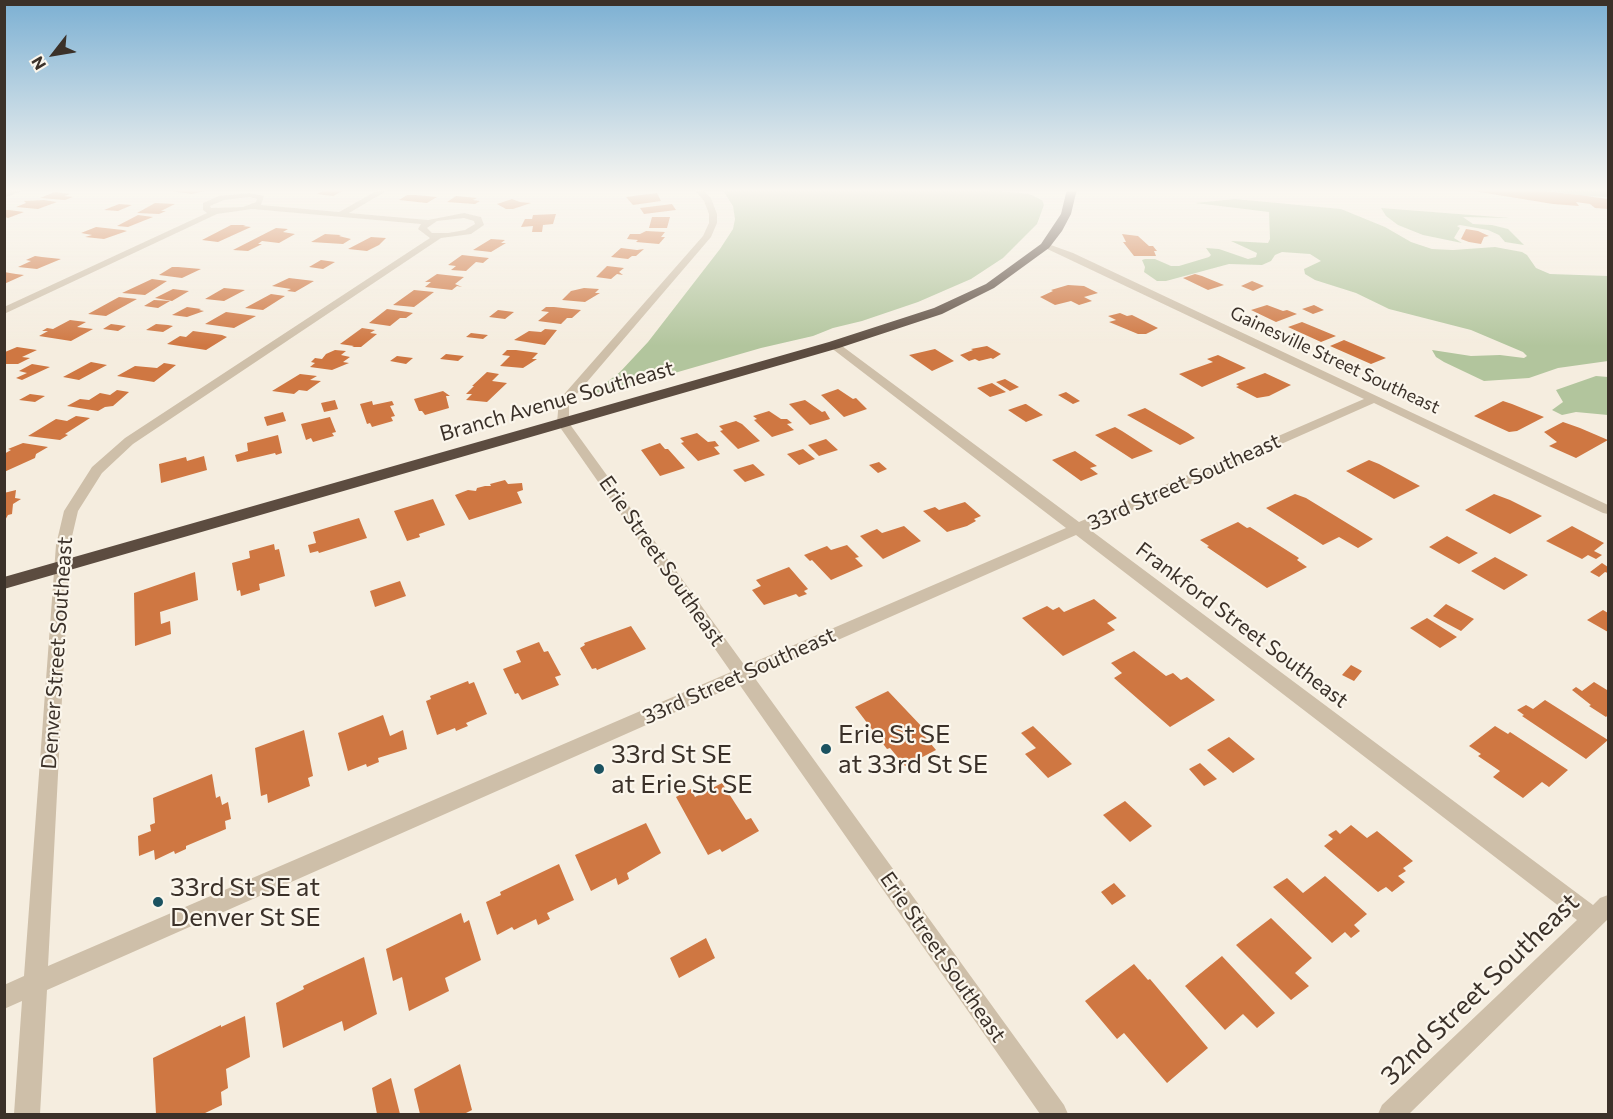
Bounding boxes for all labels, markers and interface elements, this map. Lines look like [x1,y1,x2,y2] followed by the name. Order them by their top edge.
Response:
[24,24,84,84] north arrow
[27,53,49,74] text: N
[1227,302,1443,418] street label: Gainesville Street Southeast
[437,355,677,447] street label: Branch Avenue Southeast
[1083,428,1285,536] street label: 33rd Street Southeast
[594,471,730,651] street label: Erie Street Southeast
[36,536,78,770] street label: Denver Street Southeast
[1131,537,1353,713] street label: Frankford Street Southeast
[638,622,840,730] street label: 33rd Street Southeast
[838,718,988,780] place label: Erie St SE at 33rd St SE
[611,738,753,800] place label: 33rd St SE at Erie St SE
[819,742,833,756] marker: Erie St SE at 33rd St SE
[592,762,606,776] marker: 33rd St SE at Erie St SE
[875,867,1011,1047] street label: Erie Street Southeast
[170,871,321,933] place label: 33rd St SE at Denver St SE
[1375,886,1585,1092] street label: 32nd Street Southeast
[151,895,165,909] marker: 33rd St SE at Denver St SE

